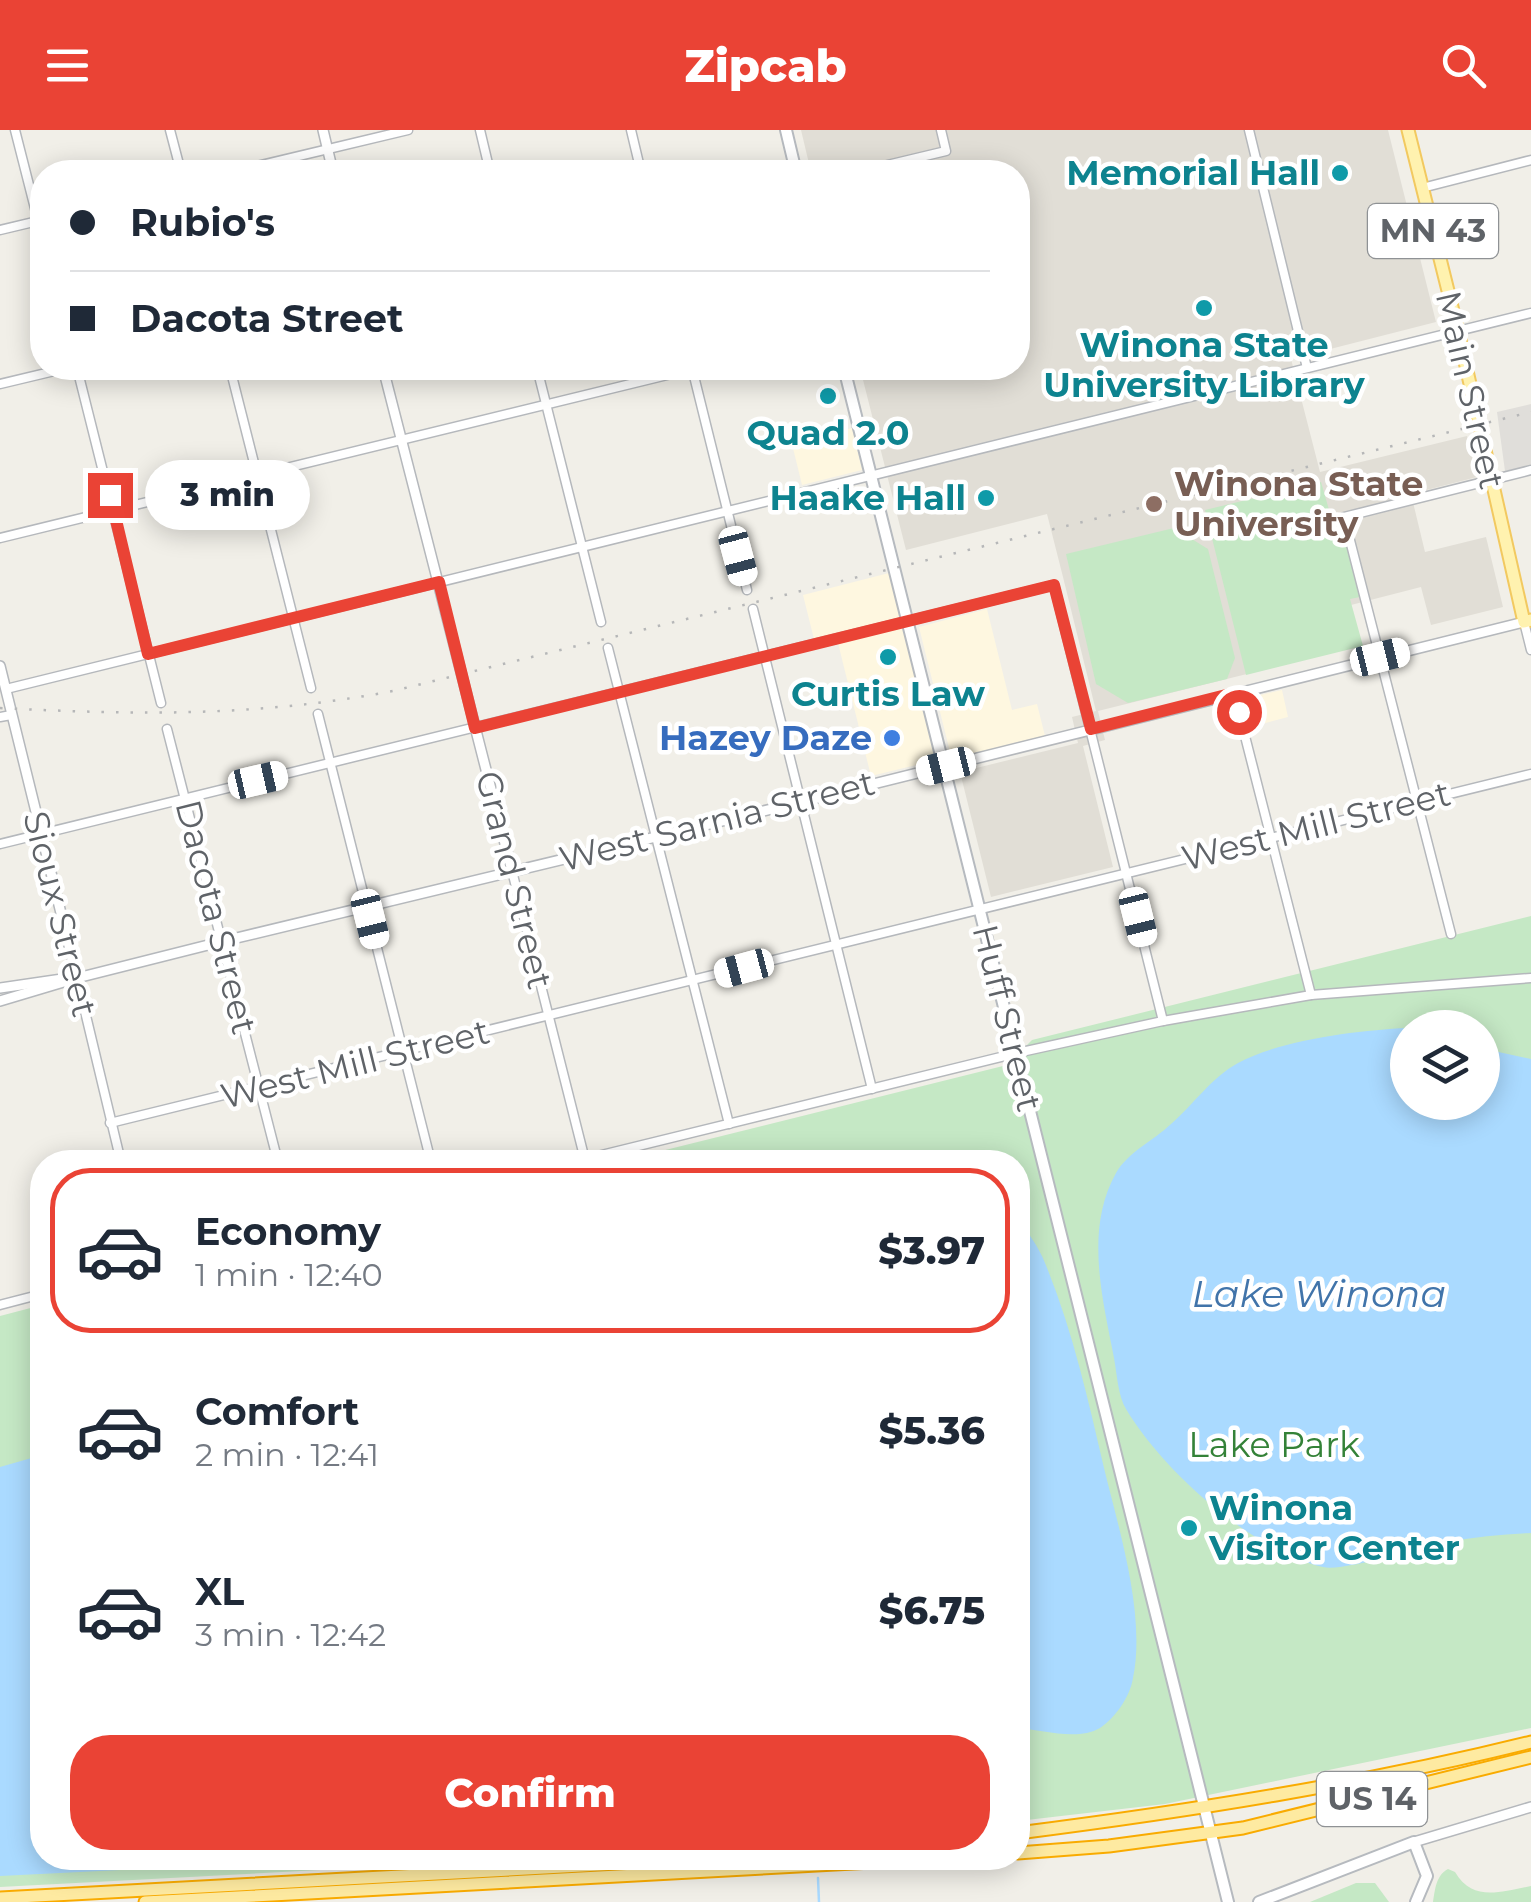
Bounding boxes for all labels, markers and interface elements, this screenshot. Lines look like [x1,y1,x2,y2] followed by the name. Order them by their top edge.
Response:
[40,38,95,93] icon: menu
[684,38,847,93] text: Zipcab
[1436,38,1491,93] icon: search
[1066,151,1320,194] place label: Memorial Hall
[1329,162,1351,184] marker: Memorial Hall
[130,199,275,246] text: Rubio's
[1368,204,1498,258] road number: MN 43
[1427,287,1514,493] street label: Main Street
[130,295,403,342] text: Dacota Street
[1193,297,1215,319] marker: Winona State University Library
[1043,323,1366,406] place label: Winona State University Library
[817,385,839,407] marker: Quad 2.0
[747,411,909,454] place label: Quad 2.0
[145,460,310,530] callout: 3 min
[1174,462,1423,545] place label: Winona State University
[88,473,133,518] route end
[180,475,275,514] text: 3 min
[769,476,966,519] place label: Haake Hall
[975,487,997,509] marker: Haake Hall
[1143,493,1165,515] marker: Winona State University
[716,523,760,589] car
[1347,635,1413,679] car
[877,646,899,668] marker: Curtis Law
[791,672,985,715] place label: Curtis Law
[1217,690,1262,735] route start
[659,716,872,759] place label: Hazey Daze
[881,727,903,749] marker: Hazey Daze
[913,744,979,788] car
[225,759,291,801] car
[555,761,879,880] street label: West Sarnia Street
[467,767,562,993] street label: Grand Street
[1177,771,1455,880] street label: West Mill Street
[167,795,266,1039] street label: Dacota Street
[14,807,107,1021] street label: Sioux Street
[1116,884,1160,950] car
[348,886,392,952] car
[964,920,1051,1116] street label: Huff Street
[711,946,777,990] car
[216,1009,494,1118] street label: West Mill Street
[1390,1010,1500,1120] map controls
[1390,1010,1500,1120] button: layers
[75,1206,165,1296] icon: car
[195,1208,381,1255] text: Economy
[878,1227,985,1274] text: $3.97
[195,1255,383,1294] text: 1 min · 12:40
[1192,1270,1446,1317] water label: Lake Winona
[75,1386,165,1476] icon: car
[195,1388,359,1435] text: Comfort
[879,1407,985,1454] text: $5.36
[1188,1423,1360,1466] park label: Lake Park
[195,1435,379,1474] text: 2 min · 12:41
[1208,1486,1460,1569] place label: Winona Visitor Center
[1178,1517,1200,1539] marker: Winona Visitor Center
[75,1566,165,1656] icon: car
[195,1568,244,1615] text: XL
[879,1587,985,1634] text: $6.75
[195,1615,386,1654] text: 3 min · 12:42
[70,1735,990,1850] button: Confirm
[1317,1772,1427,1826] road number: US 14

